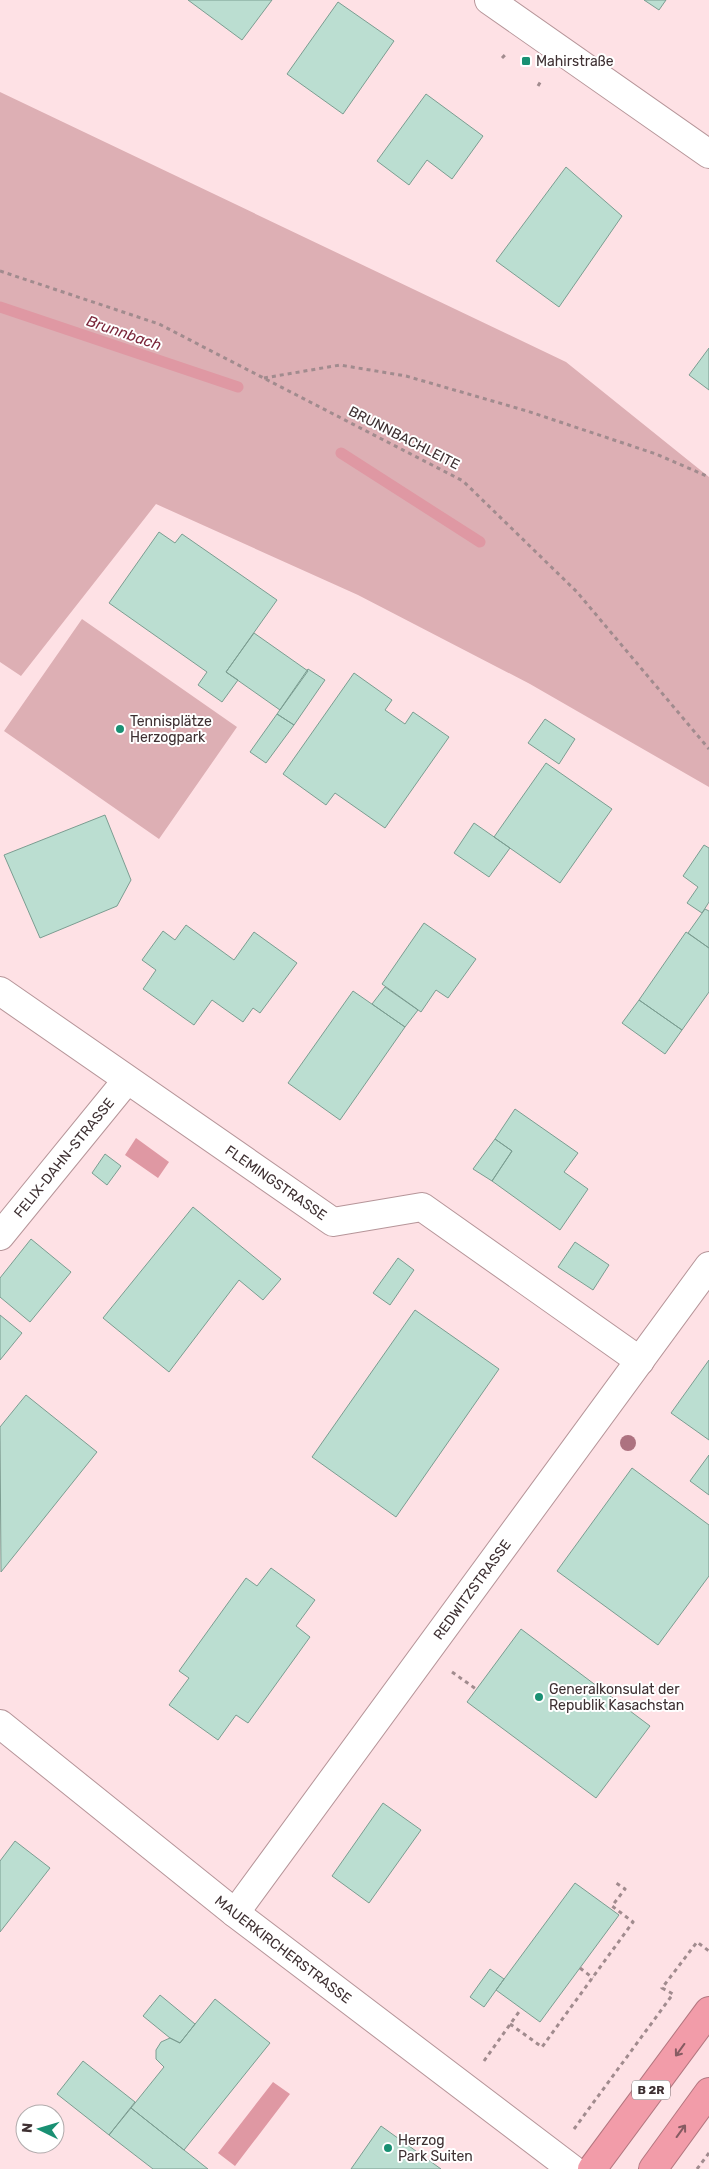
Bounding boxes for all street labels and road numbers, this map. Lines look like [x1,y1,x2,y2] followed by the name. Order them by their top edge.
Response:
[346,403,462,473] street label: BRUNNBACHLEITE
[10,1094,118,1221] street label: FELIX-DAHN-STRASSE
[222,1141,330,1224] street label: FLEMINGSTRASSE
[430,1536,514,1643] street label: REDWITZSTRASSE
[212,1892,355,2007] street label: MAUERKIRCHERSTRASSE
[632,2080,670,2100] road number: B 2R

